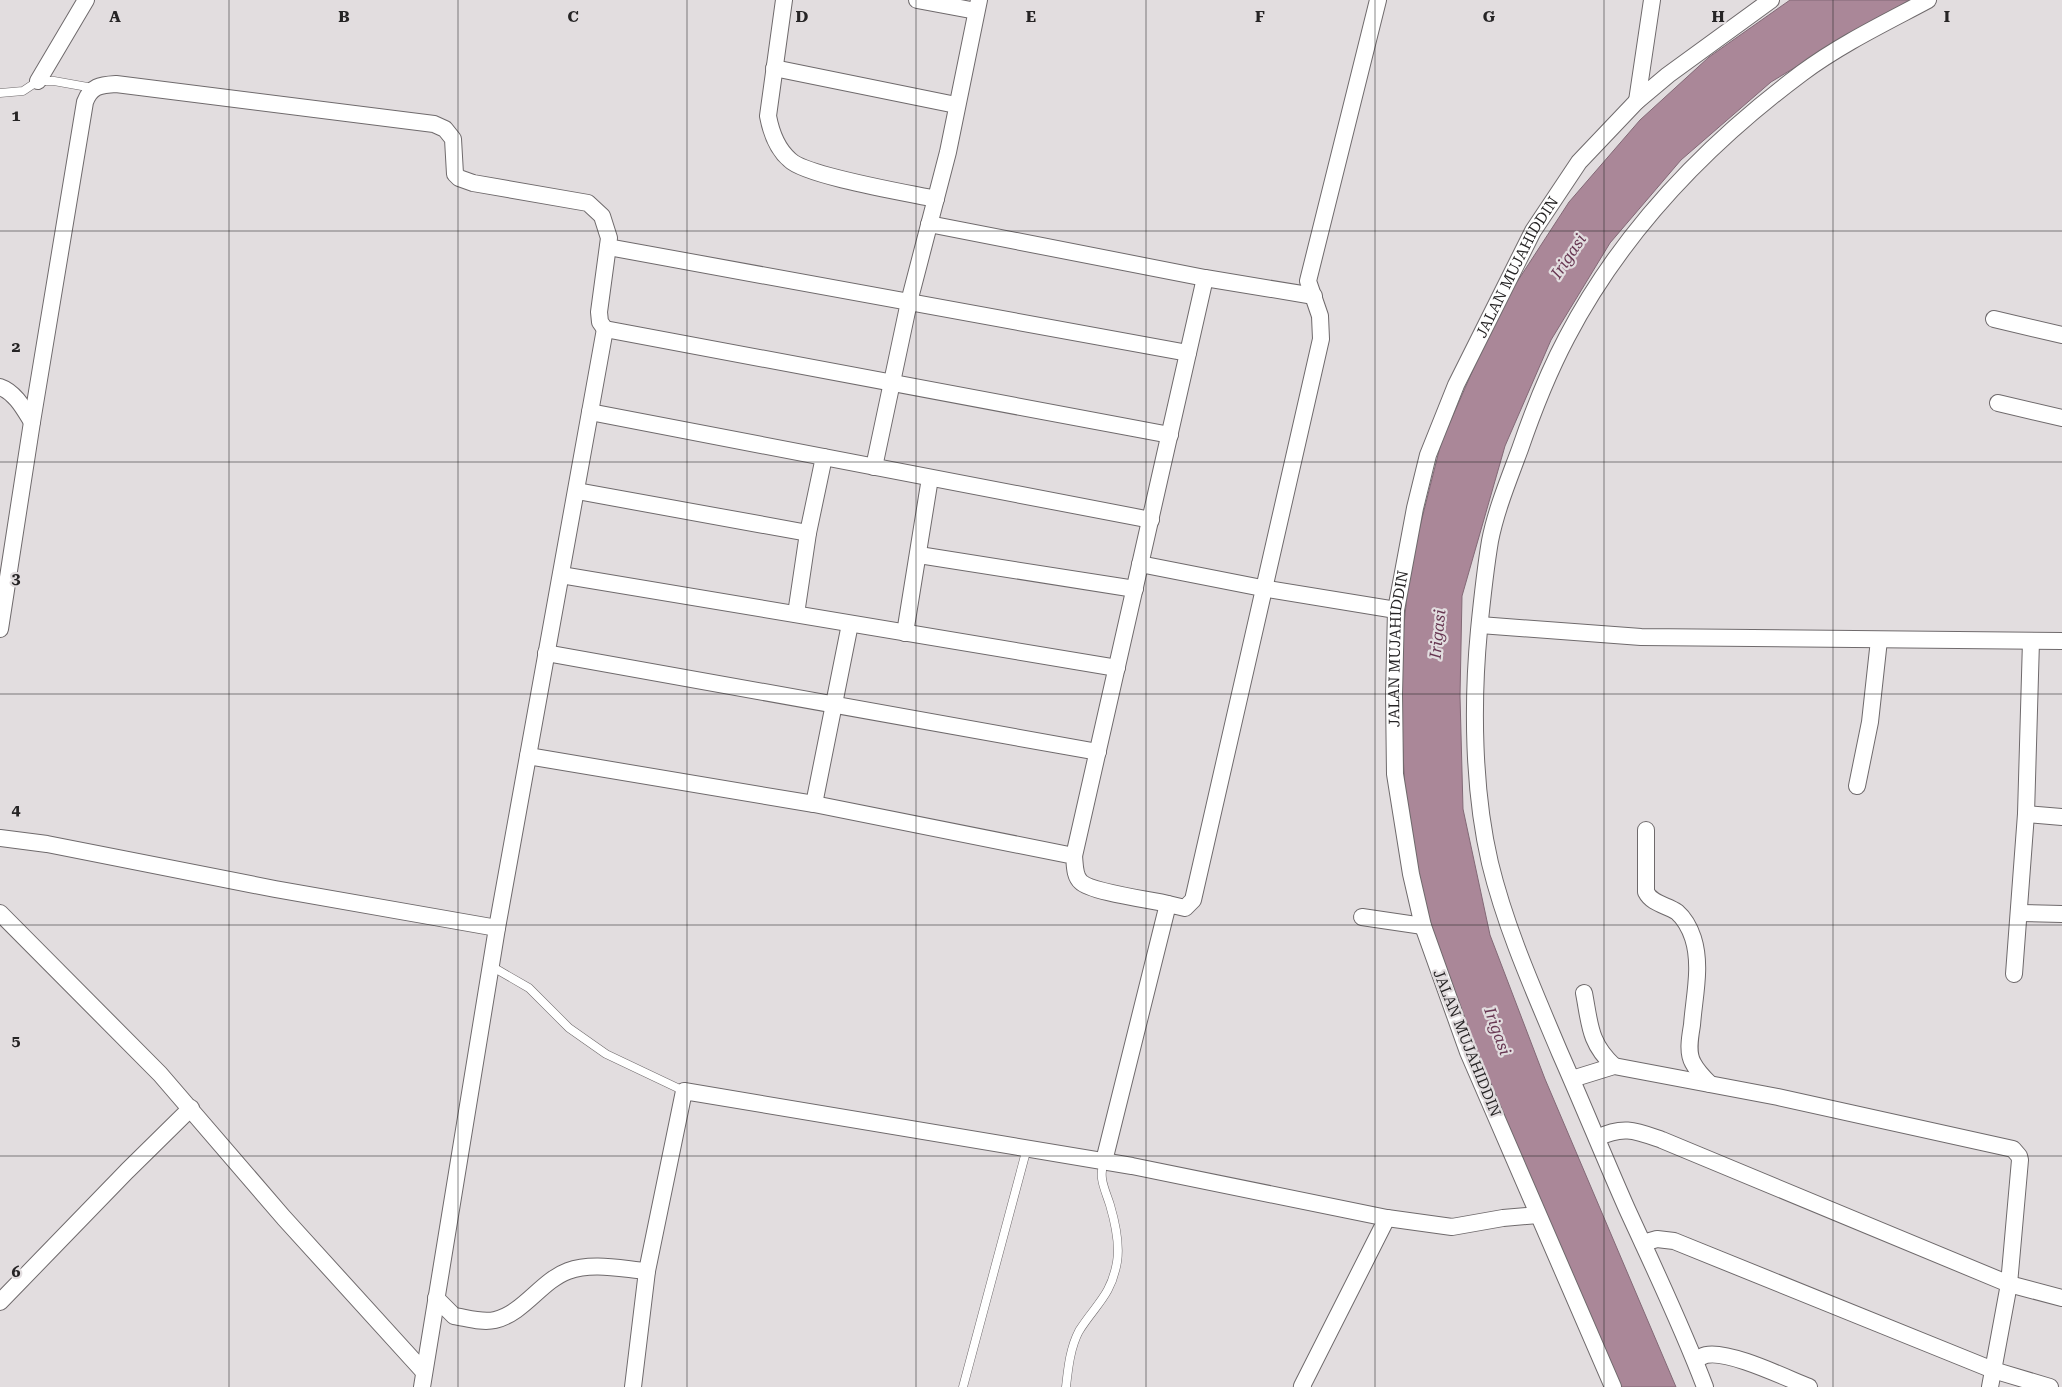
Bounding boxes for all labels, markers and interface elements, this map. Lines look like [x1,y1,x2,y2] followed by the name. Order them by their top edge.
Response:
[109,7,121,26] text: A
[338,7,350,26] text: B
[567,7,579,26] text: C
[796,7,809,26] text: D
[1026,7,1036,26] text: E
[1255,7,1265,26] text: F
[1483,7,1496,26] text: G
[1711,7,1725,26] text: H
[1944,7,1950,26] text: I
[12,106,21,125] text: 1
[1472,193,1562,341] street label: JALAN MUJAHIDDIN
[1546,231,1590,283] water label: Irigasi
[12,337,21,356] text: 2
[12,569,21,588] text: 3
[1385,569,1412,727] street label: JALAN MUJAHIDDIN
[1425,609,1450,661] water label: Irigasi
[12,800,21,819] text: 4
[1429,967,1505,1119] street label: JALAN MUJAHIDDIN
[1480,1004,1515,1058] water label: Irigasi
[12,1031,21,1050] text: 5
[12,1262,21,1281] text: 6

